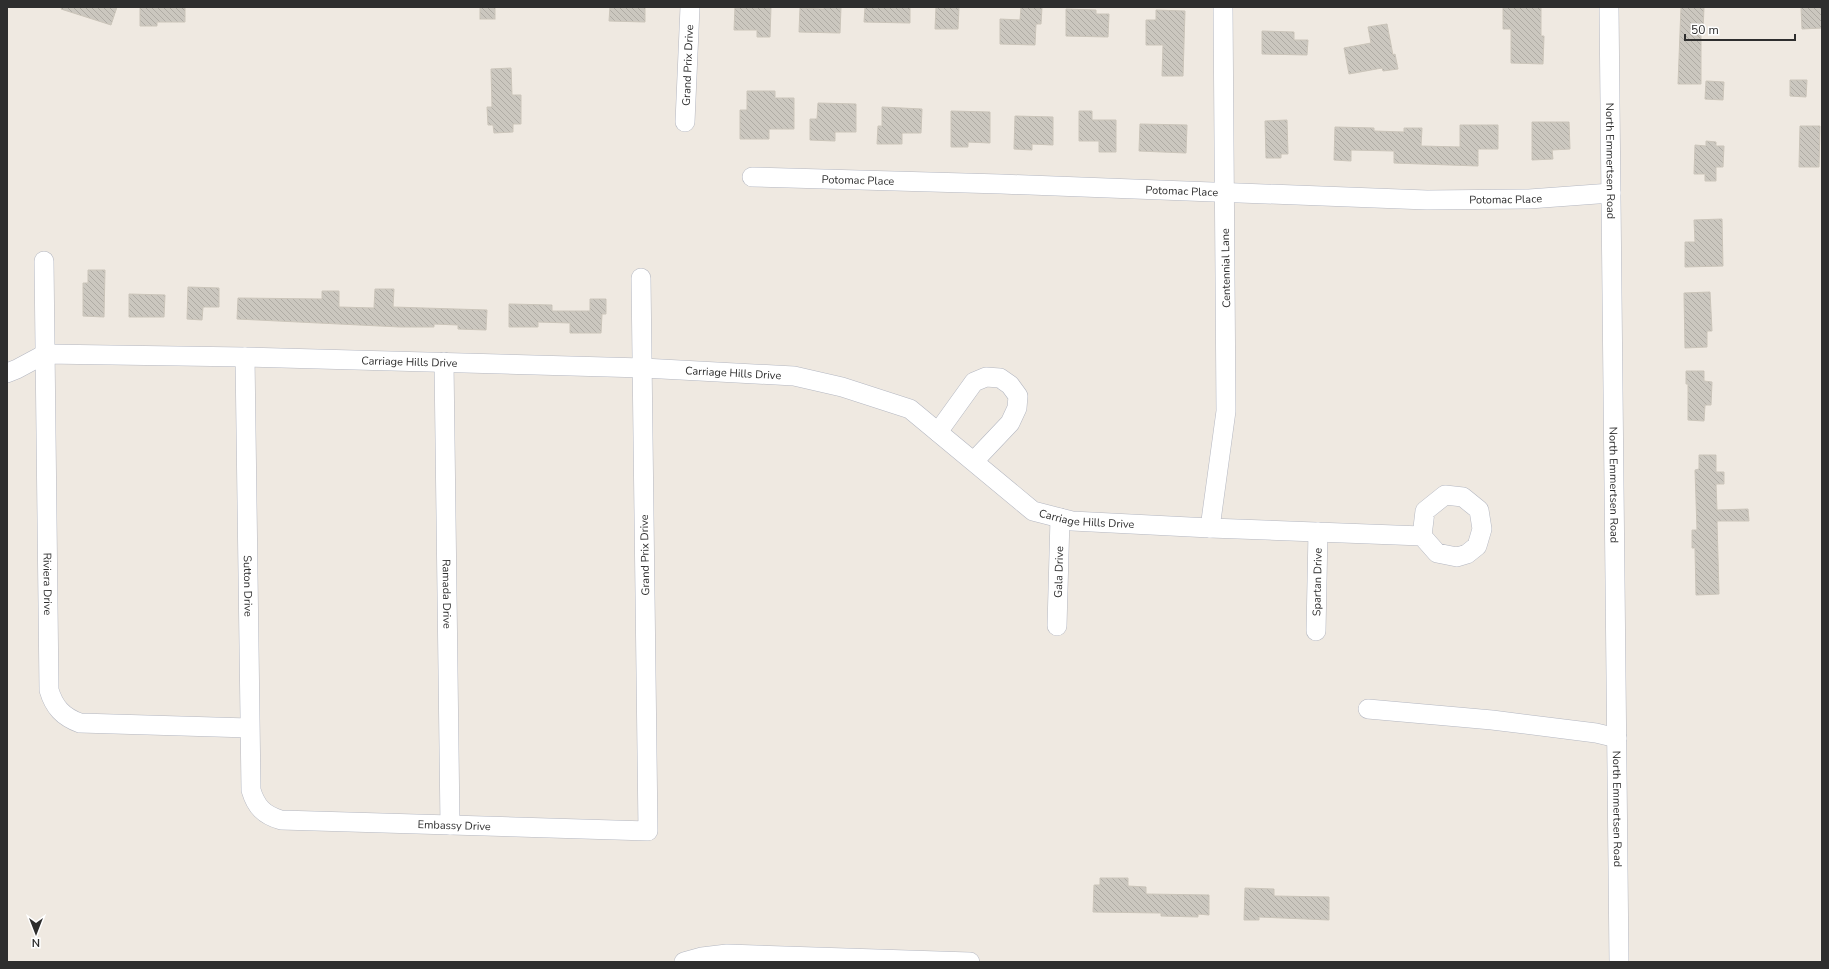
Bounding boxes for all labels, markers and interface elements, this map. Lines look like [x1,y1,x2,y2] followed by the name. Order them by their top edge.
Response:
[1685,16,1795,42] scale bar
[1691,22,1719,38] text: 50 m
[678,24,697,106] street label: Grand Prix Drive
[1603,103,1619,219] street label: North Emmertsen Road
[821,171,895,189] street label: Potomac Place
[1145,182,1219,200] street label: Potomac Place
[1469,191,1543,207] street label: Potomac Place
[1218,228,1234,308] street label: Centennial Lane
[361,353,458,370] street label: Carriage Hills Drive
[685,363,782,383] street label: Carriage Hills Drive
[1606,427,1622,543] street label: North Emmertsen Road
[1037,505,1135,532] street label: Carriage Hills Drive
[637,514,653,596] street label: Grand Prix Drive
[1050,546,1067,598] street label: Gala Drive
[1309,548,1325,616] street label: Spartan Drive
[40,553,56,616] street label: Riviera Drive
[240,555,256,617] street label: Sutton Drive
[439,559,455,629] street label: Ramada Drive
[1609,751,1626,867] street label: North Emmertsen Road
[417,817,491,834] street label: Embassy Drive
[16,913,56,953] north arrow
[32,935,40,950] text: N

